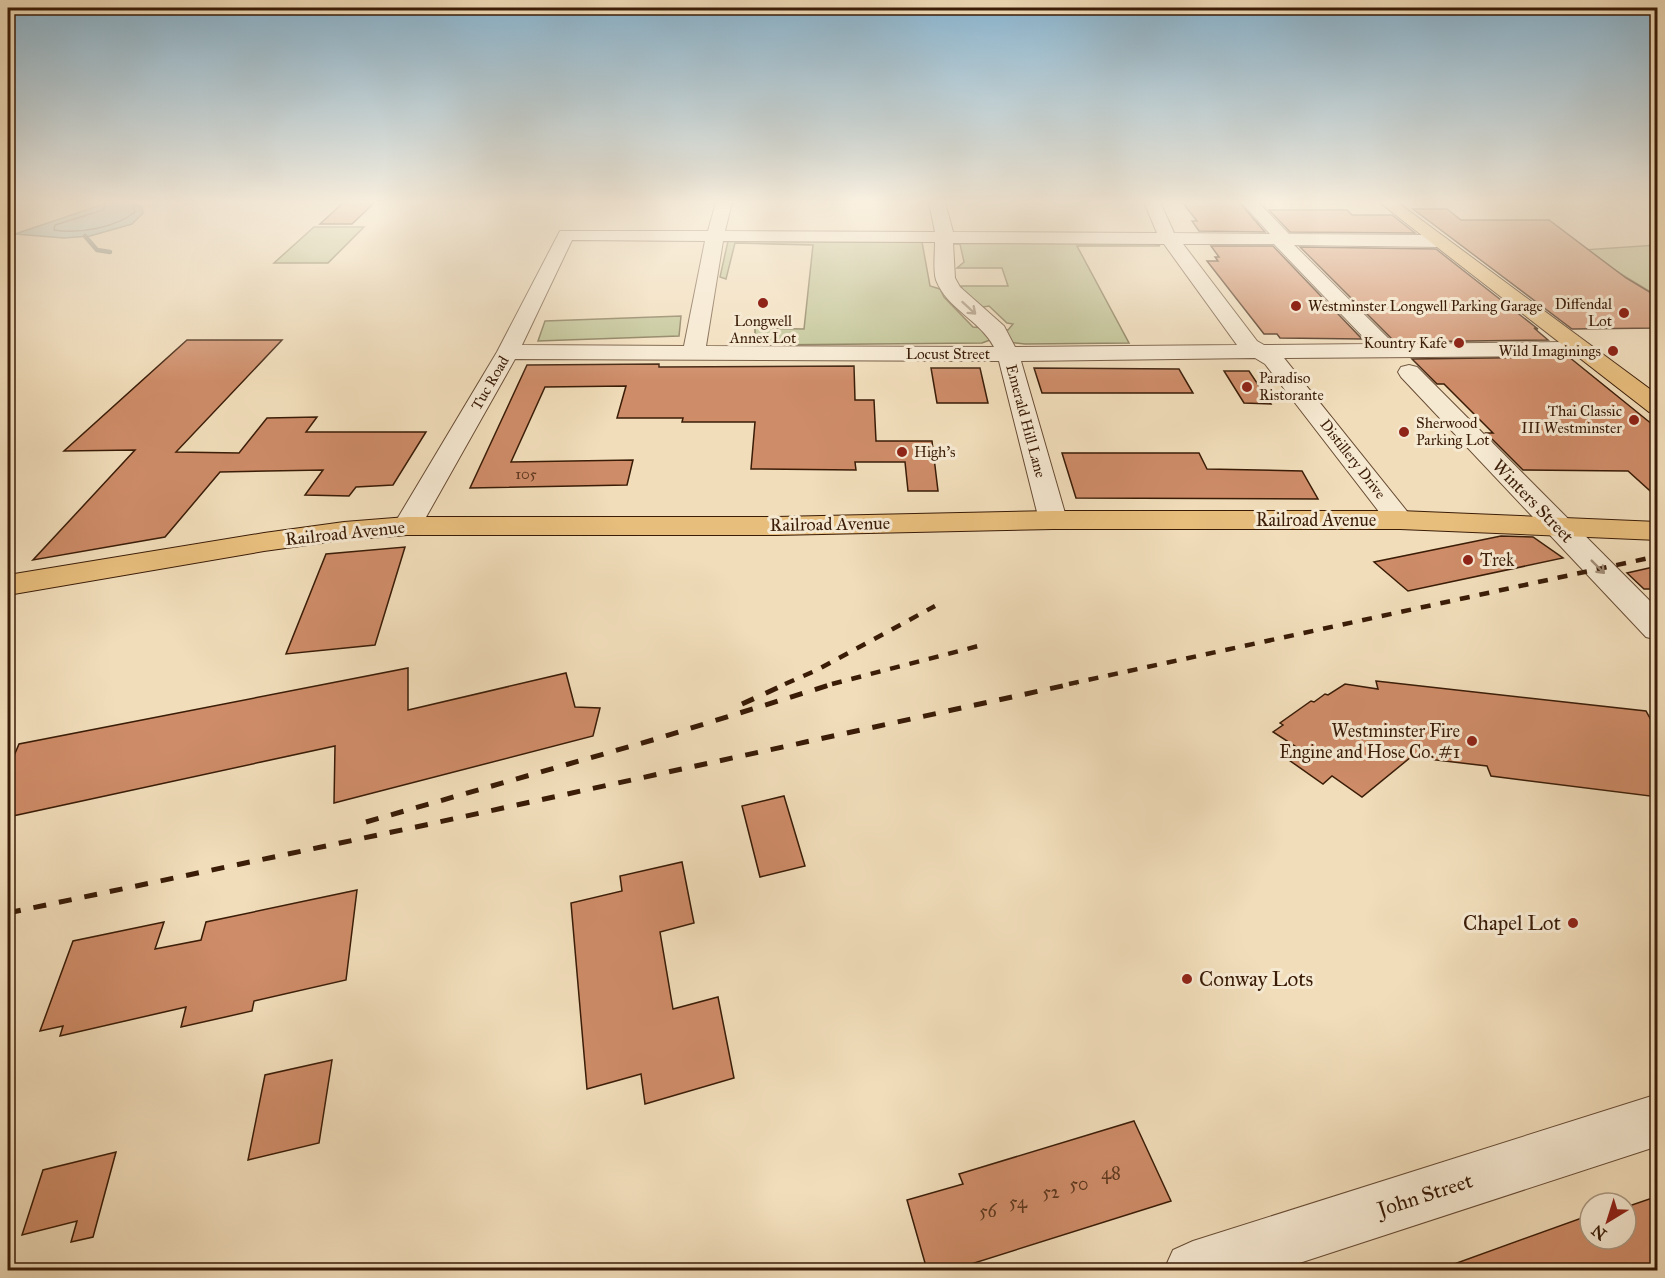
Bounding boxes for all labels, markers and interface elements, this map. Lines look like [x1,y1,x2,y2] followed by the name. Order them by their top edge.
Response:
[1555,295,1613,330] place label: Diffendal Lot
[756,296,770,310] marker: Longwell Annex Lot
[1308,297,1543,315] place label: Westminster Longwell Parking Garage
[1289,299,1303,313] marker: Westminster Longwell Parking Garage
[961,301,976,315] one-way arrow
[1617,306,1631,320] marker: Diffendal Lot
[729,312,797,347] place label: Longwell Annex Lot
[1364,334,1447,352] place label: Kountry Kafe
[1452,336,1466,350] marker: Kountry Kafe
[1499,342,1601,360] place label: Wild Imaginings
[1606,344,1620,358] marker: Wild Imaginings
[906,345,991,363] street label: Locust Street
[467,352,513,413] street label: Tuc Road
[1002,362,1050,480] street label: Emerald Hill Lane
[1259,369,1324,404] place label: Paradiso Ristorante
[1240,380,1254,394] marker: Paradiso Ristorante
[1521,402,1622,437] place label: Thai Classic III Westminster
[1627,413,1641,427] marker: Thai Classic III Westminster
[1416,414,1490,449] place label: Sherwood Parking Lot
[1316,416,1390,502] street label: Distillery Drive
[1397,425,1411,439] marker: Sherwood Parking Lot
[914,443,956,461] place label: High’s
[895,445,909,459] marker: High’s
[1488,455,1579,548] street label: Winters Street
[515,465,537,483] house number: 105
[1256,509,1376,531] street label: Railroad Avenue
[770,512,890,536] street label: Railroad Avenue
[284,516,406,550] street label: Railroad Avenue
[1480,549,1515,571] place label: Trek
[1461,553,1475,567] marker: Trek
[1591,560,1605,575] one-way arrow
[1279,720,1460,764] place label: Westminster Fire Engine and Hose Co. #1
[1465,734,1479,748] marker: Westminster Fire Engine and Hose Co. #1
[1463,910,1562,936] place label: Chapel Lot
[1566,916,1580,930] marker: Chapel Lot
[1199,966,1313,992] place label: Conway Lots
[1180,972,1194,986] marker: Conway Lots
[1101,1162,1121,1184] house number: 48
[1372,1167,1476,1223] street label: John Street
[1070,1173,1088,1195] house number: 50
[1042,1181,1060,1203] house number: 52
[1009,1191,1028,1213] house number: 54
[1578,1191,1638,1251] north arrow
[979,1200,998,1222] house number: 56
[1588,1221,1610,1244] text: N

